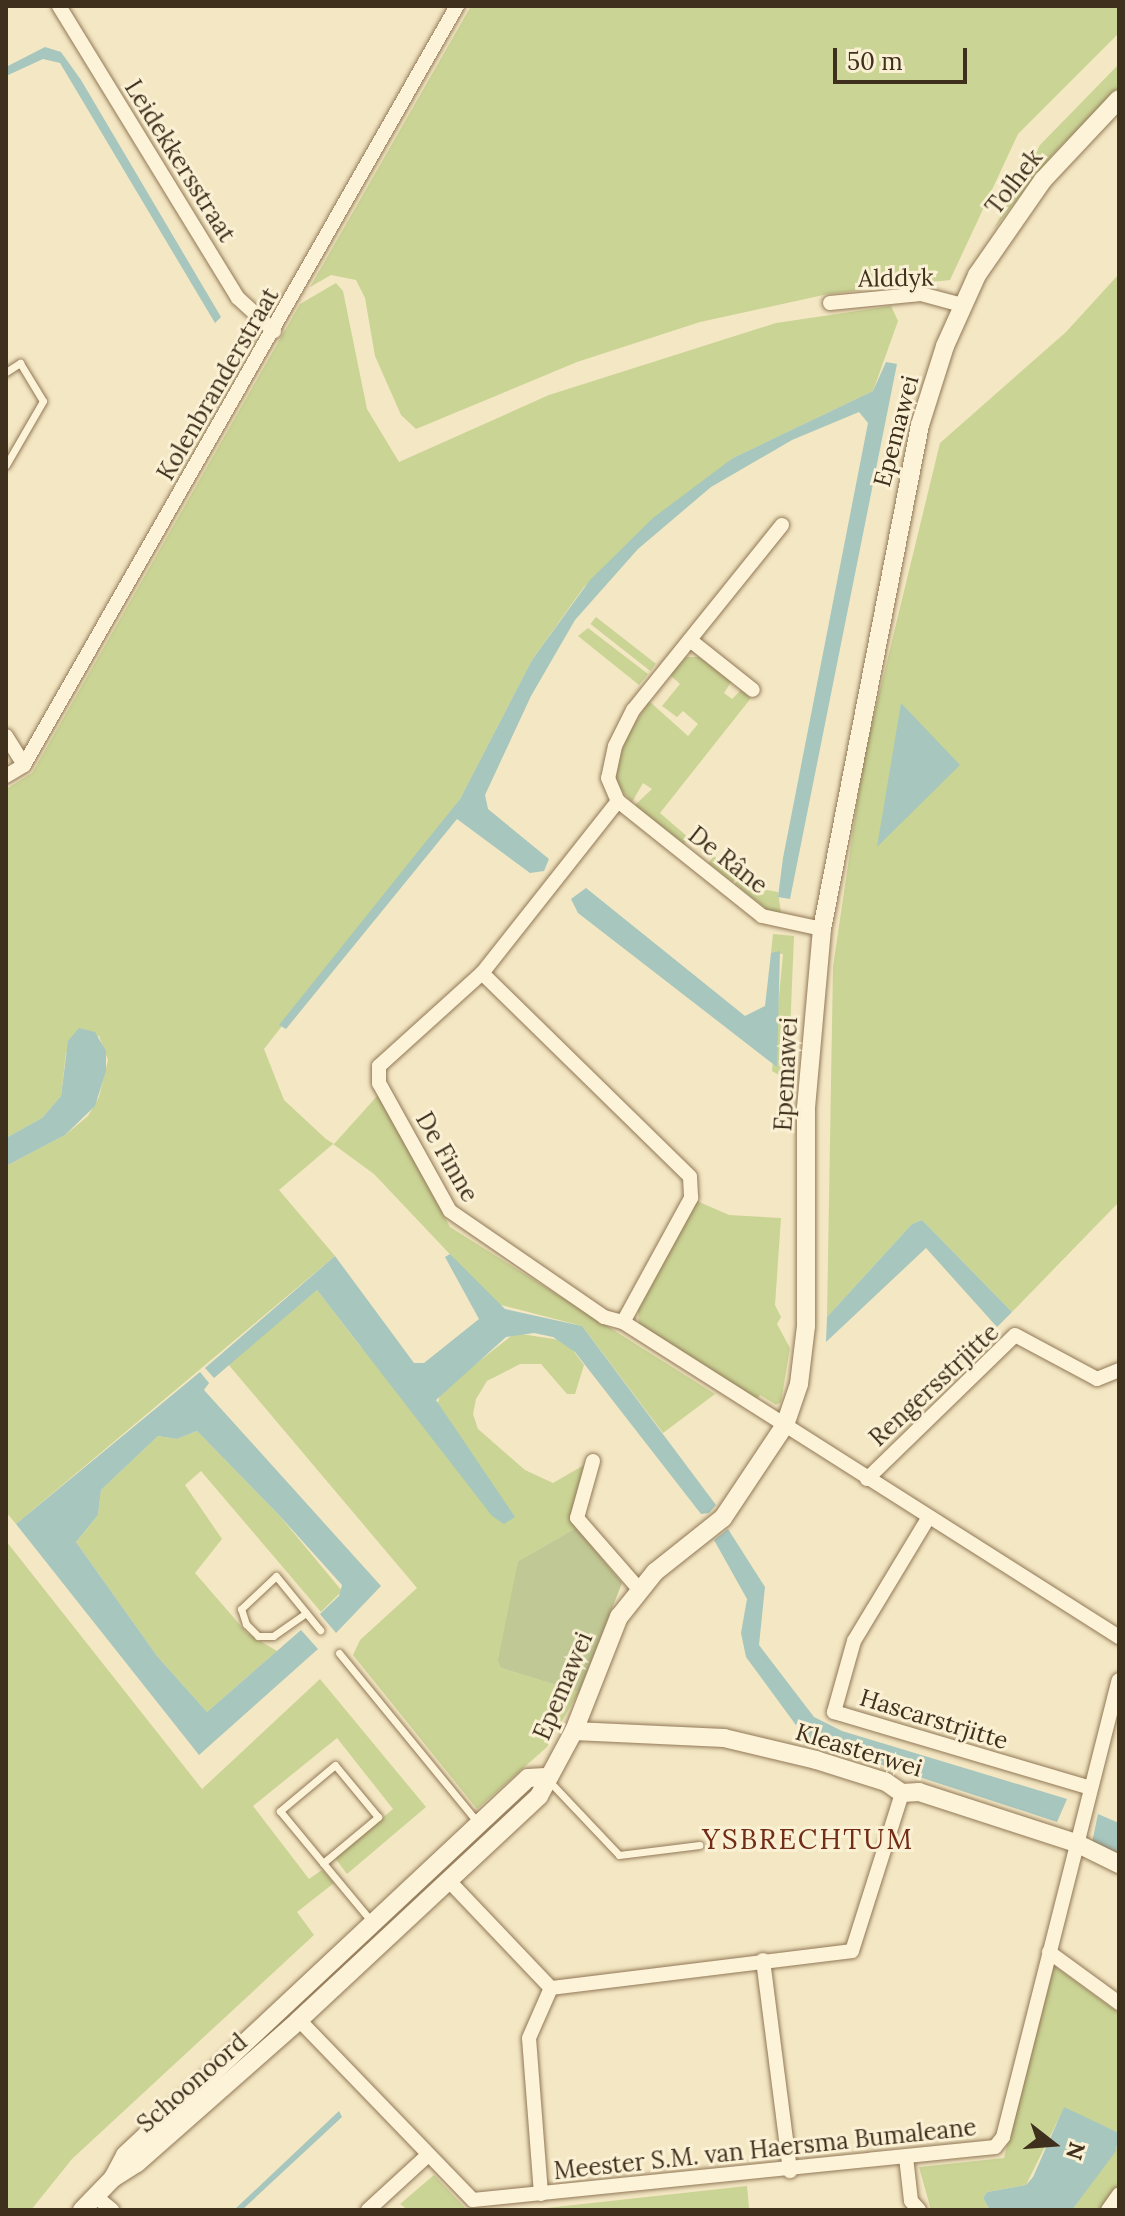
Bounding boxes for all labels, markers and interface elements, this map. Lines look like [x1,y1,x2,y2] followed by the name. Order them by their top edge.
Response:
[837,32,971,82] scale bar
[847,46,903,77] text: 50 m
[119,75,241,247] street label: Leidekkersstraat
[980,144,1048,220] street label: Tolhek
[858,263,934,293] street label: Alddyk
[151,283,285,485] street label: Kolenbranderstraat
[867,372,925,490] street label: Epemawei
[683,820,773,900] street label: De Râne
[769,1016,803,1132] street label: Epemawei
[410,1107,484,1207] street label: De Finne
[863,1318,1005,1452] street label: Rengersstrjitte
[527,1628,599,1744] street label: Epemawei
[856,1683,1012,1755] street label: Hascarstrjitte
[792,1717,926,1783] street label: Kleasterwei
[702,1822,914,1856] district label: YSBRECHTUM
[131,2028,253,2138] street label: Schoonoord
[1013,2104,1093,2184] north arrow
[552,2112,978,2186] street label: Meester S.M. van Haersma Bumaleane
[1060,2139,1092,2163] text: N

